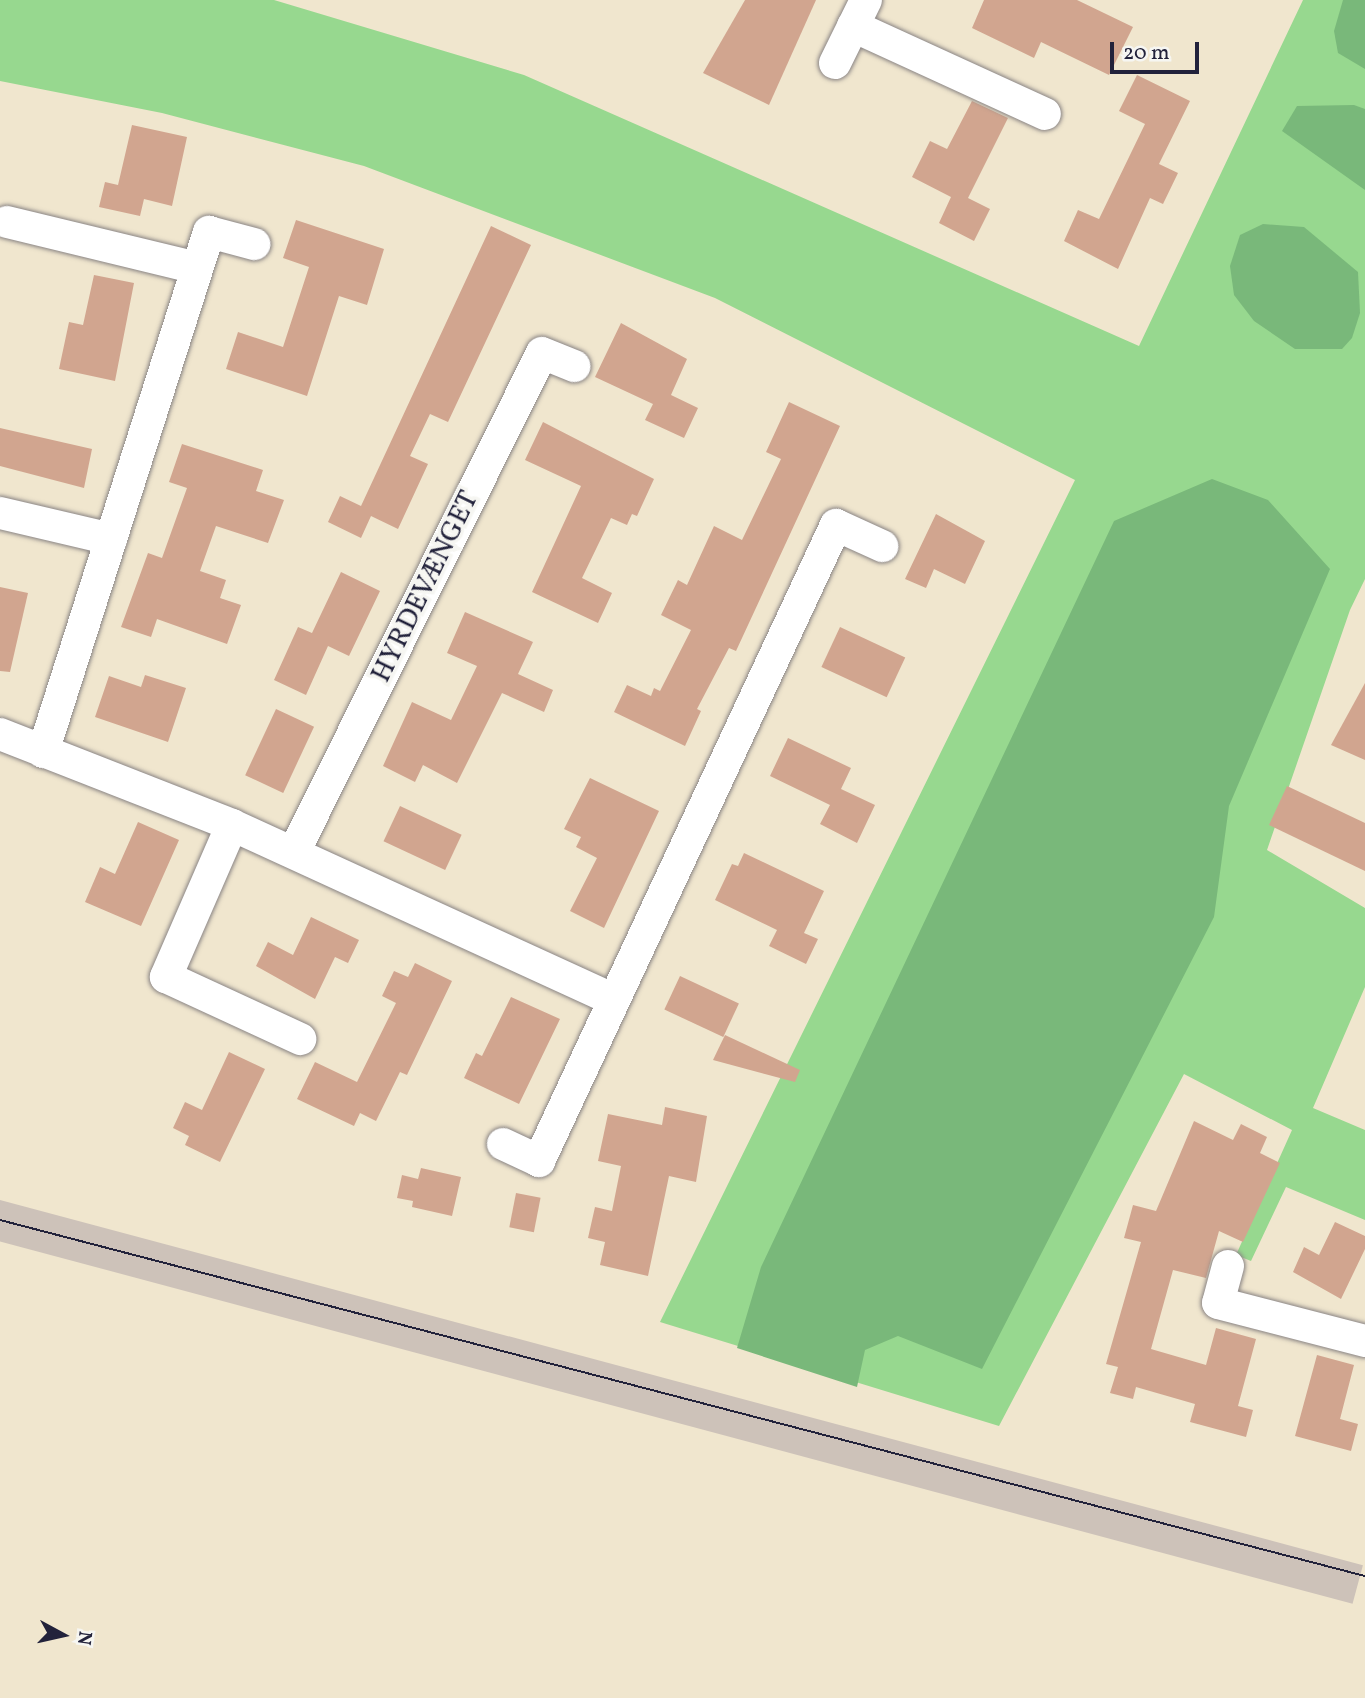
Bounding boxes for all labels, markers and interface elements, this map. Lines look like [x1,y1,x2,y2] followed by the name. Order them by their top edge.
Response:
[1113,28,1202,72] scale bar
[1123,39,1169,68] text: 20 m
[365,486,487,688] street label: HYRDEVÆNGET
[28,1600,98,1670] north arrow
[70,1629,98,1647] text: N

